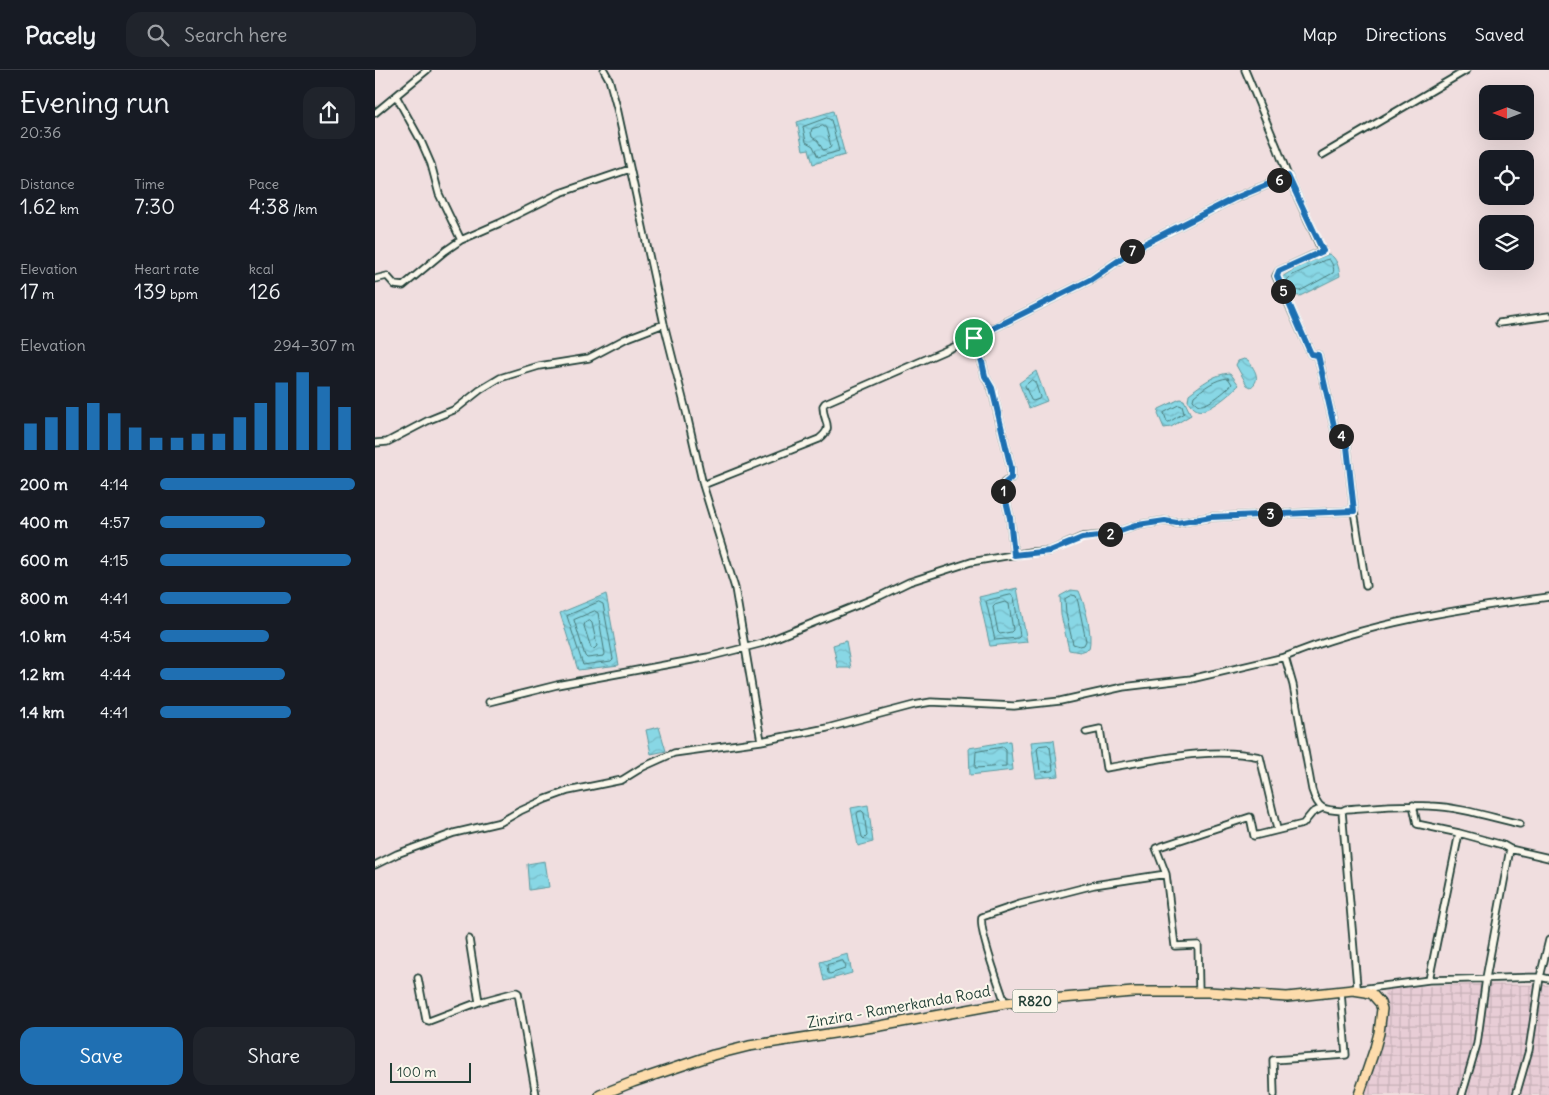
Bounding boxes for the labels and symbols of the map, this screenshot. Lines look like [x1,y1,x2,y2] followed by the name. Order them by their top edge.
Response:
[1479,85,1534,140] north arrow
[1267,168,1291,192] pin: 6
[1119,238,1145,264] pin: 7
[1271,278,1295,304] pin: 5
[953,317,995,359] pin
[1329,424,1353,448] pin: 4
[991,478,1015,504] pin: 1
[1257,502,1283,526] pin: 3
[1097,522,1123,546] pin: 2
[806,981,992,1032] street label: Zinzira - Ramerkanda Road
[1013,989,1057,1012] road number: R820
[390,1060,471,1083] scale bar

